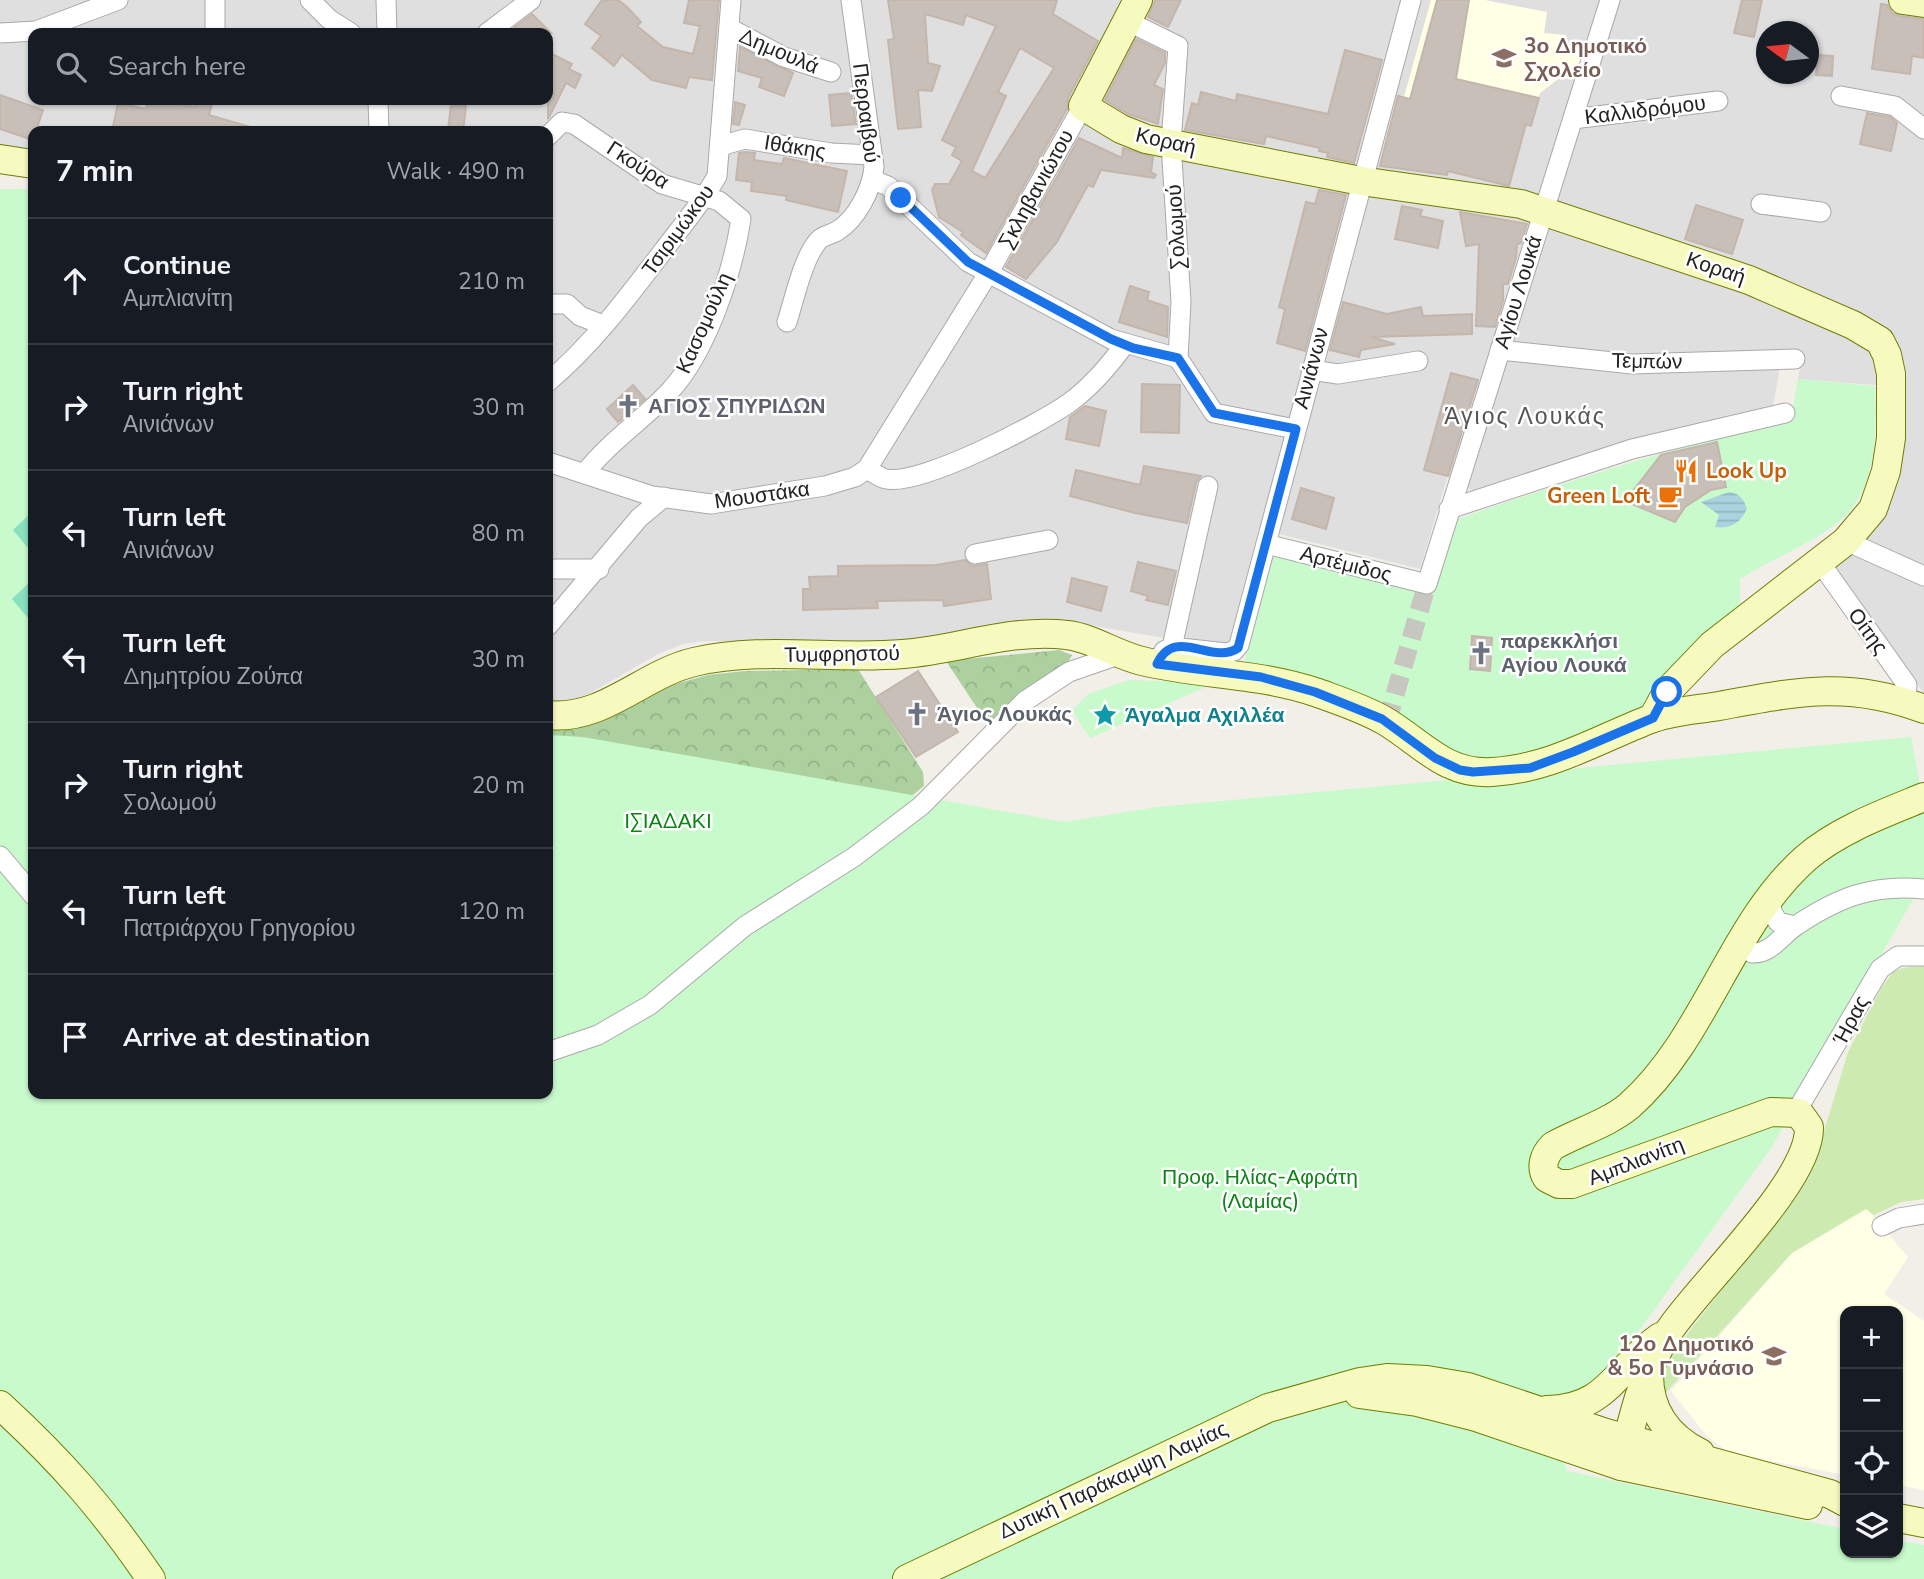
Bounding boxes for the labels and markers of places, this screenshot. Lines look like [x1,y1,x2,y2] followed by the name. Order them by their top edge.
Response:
[1524,32,1647,84] place label: 3ο Δημοτικό Σχολείο
[1490,44,1518,72] school or university icon: 3ο Δημοτικό Σχολείο
[614,392,642,420] church icon: ΑΓΙΟΣ ΣΠΥΡΙΔΩΝ
[648,392,825,420] place label: ΑΓΙΟΣ ΣΠΥΡΙΔΩΝ
[1672,457,1700,485] restaurant icon: Look Up
[1706,457,1787,485] place label: Look Up
[1547,482,1651,510] place label: Green Loft
[1656,482,1684,510] cafe icon: Green Loft
[1501,627,1627,679] place label: παρεκκλήσι Αγίου Λουκά
[1467,639,1495,667] church icon: παρεκκλήσι Αγίου Λουκά
[903,700,931,728] church icon: Άγιος Λουκάς
[937,700,1072,728] place label: Άγιος Λουκάς
[1091,701,1119,729] place icon: Άγαλμα Αχιλλέα
[1125,701,1285,729] place label: Άγαλμα Αχιλλέα
[1607,1330,1754,1382] place label: 12ο Δημοτικό & 5ο Γυμνάσιο
[1760,1342,1788,1370] school or university icon: 12ο Δημοτικό & 5ο Γυμνάσιο

